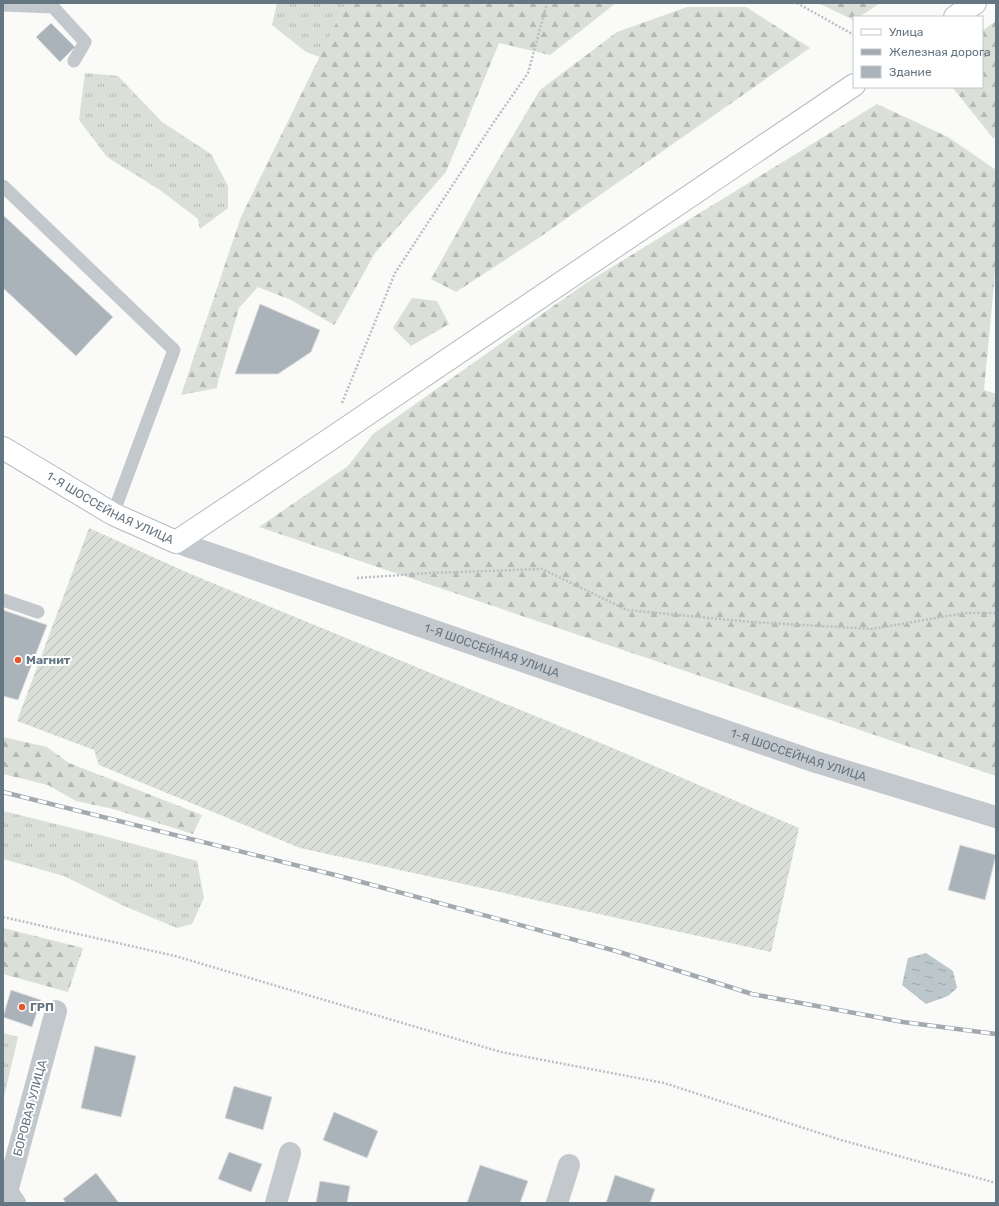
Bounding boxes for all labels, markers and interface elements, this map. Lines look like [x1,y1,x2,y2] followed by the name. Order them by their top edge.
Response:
[853,16,983,88] legend
[889,25,923,39] text: Улица
[889,45,991,59] text: Железная дорога
[889,65,932,79] text: Здание
[44,469,176,547] street label: 1-Я ШОССЕЙНАЯ УЛИЦА
[422,621,561,680] street label: 1-Я ШОССЕЙНАЯ УЛИЦА
[26,653,71,667] place label: Магнит
[13,655,23,665] marker: Магнит
[729,726,868,784] street label: 1-Я ШОССЕЙНАЯ УЛИЦА
[30,1000,54,1014] place label: ГРП
[17,1002,27,1012] marker: ГРП
[10,1058,50,1158] street label: БОРОВАЯ УЛИЦА

